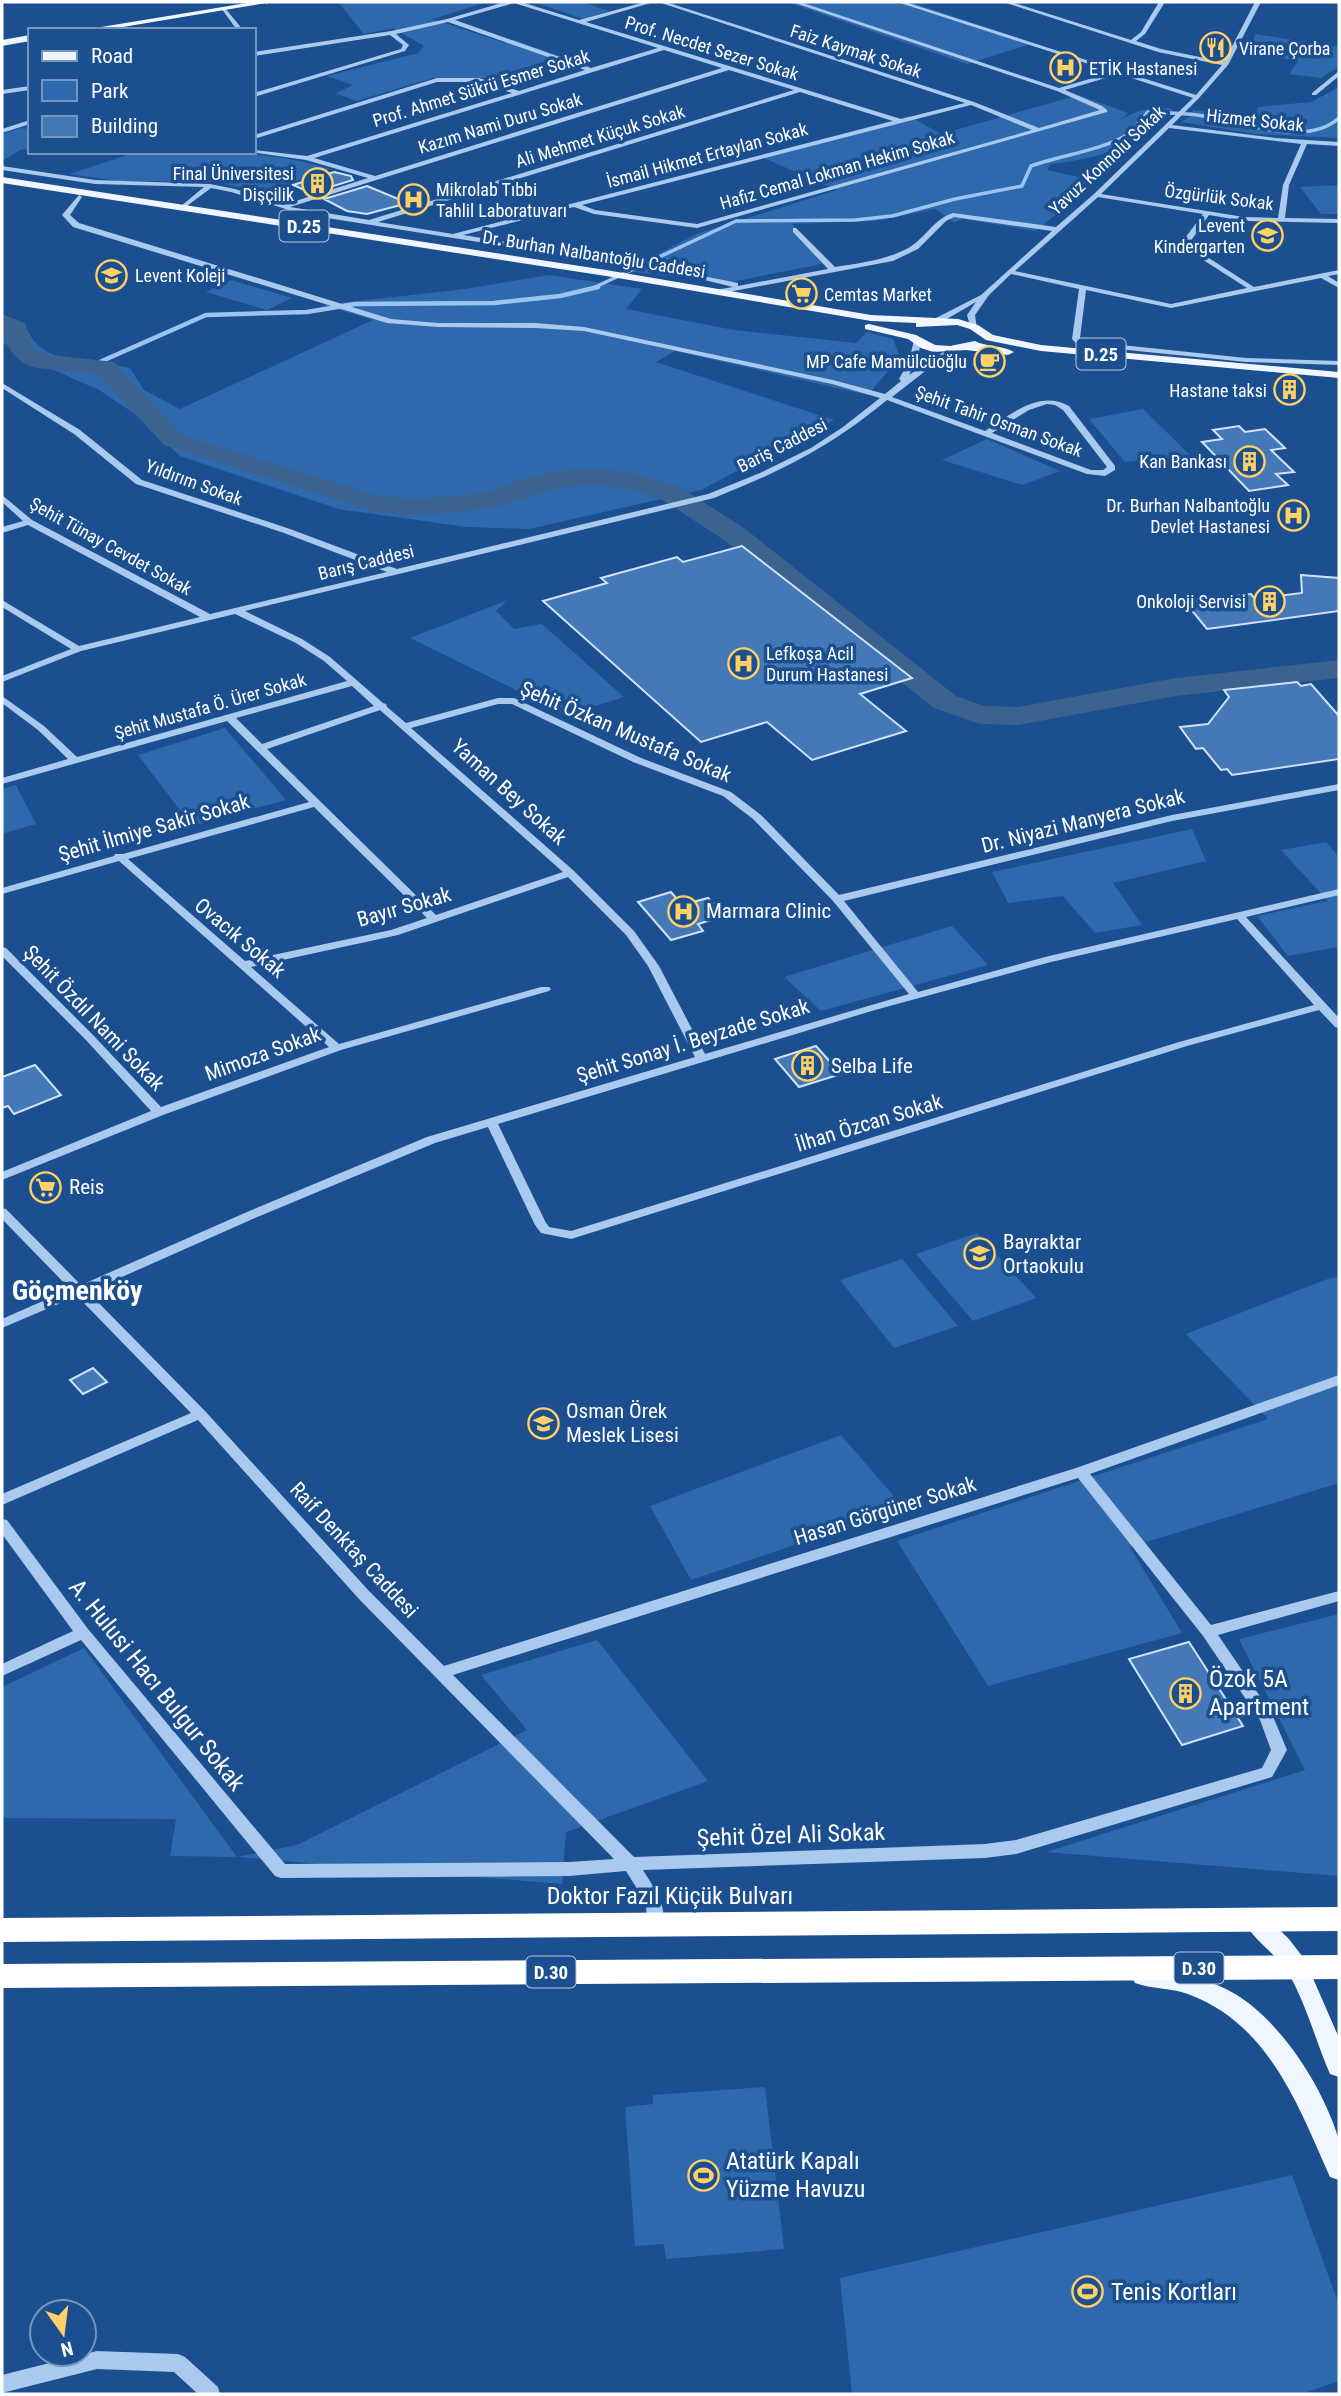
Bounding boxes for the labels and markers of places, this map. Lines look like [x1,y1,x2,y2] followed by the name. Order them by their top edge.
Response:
[1199,31,1233,65] restaurant icon: Virane Çorba
[1239,38,1331,59] place label: Virane Çorba
[1049,51,1083,85] hospital icon: ETİK Hastanesi
[1089,58,1197,79] place label: ETİK Hastanesi
[173,163,294,205] place label: Final Üniversitesi Dişçilik
[300,166,334,200] building icon: Final Üniversitesi Dişçilik
[436,179,567,221] place label: Mikrolab Tıbbi Tahlil Laboratuvarı
[396,182,430,216] hospital icon: Mikrolab Tıbbi Tahlil Laboratuvarı
[1154,215,1245,257] place label: Levent Kindergarten
[1251,218,1285,252] school or university icon: Levent Kindergarten
[95,258,129,292] school or university icon: Levent Koleji
[135,265,225,286] place label: Levent Koleji
[784,277,818,311] supermarket icon: Cemtas Market
[824,284,932,305] place label: Cemtas Market
[973,344,1007,378] cafe icon: MP Cafe Mamülcüoğlu
[806,351,967,372] place label: MP Cafe Mamülcüoğlu
[1273,373,1307,407] building icon: Hastane taksi
[1169,380,1267,401] place label: Hastane taksi
[1233,444,1267,478] building icon: Kan Bankası
[1139,451,1227,472] place label: Kan Bankası
[1106,495,1270,537] place label: Dr. Burhan Nalbantoğlu Devlet Hastanesi
[1276,498,1310,532] hospital icon: Dr. Burhan Nalbantoğlu Devlet Hastanesi
[1252,584,1286,618] building icon: Onkoloji Servisi
[1136,591,1246,612] place label: Onkoloji Servisi
[766,643,888,685] place label: Lefkoşa Acil Durum Hastanesi
[726,646,760,680] hospital icon: Lefkoşa Acil Durum Hastanesi
[666,894,700,928] hospital icon: Marmara Clinic
[706,899,831,923] place label: Marmara Clinic
[791,1049,825,1083] building icon: Selba Life
[831,1054,913,1078] place label: Selba Life
[29,1170,63,1204] supermarket icon: Reis
[69,1175,104,1199] place label: Reis
[1003,1230,1084,1278] place label: Bayraktar Ortaokulu
[963,1237,997,1271] school or university icon: Bayraktar Ortaokulu
[566,1399,679,1447] place label: Osman Örek Meslek Lisesi
[526,1406,560,1440] school or university icon: Osman Örek Meslek Lisesi
[1209,1665,1309,1721] place label: Özok 5A Apartment
[1169,1676,1203,1710] building icon: Özok 5A Apartment
[726,2147,865,2203] place label: Atatürk Kapalı Yüzme Havuzu
[686,2158,720,2192] sports icon: Atatürk Kapalı Yüzme Havuzu
[1071,2275,1105,2309] sports icon: Tenis Kortları
[1111,2278,1237,2306] place label: Tenis Kortları

